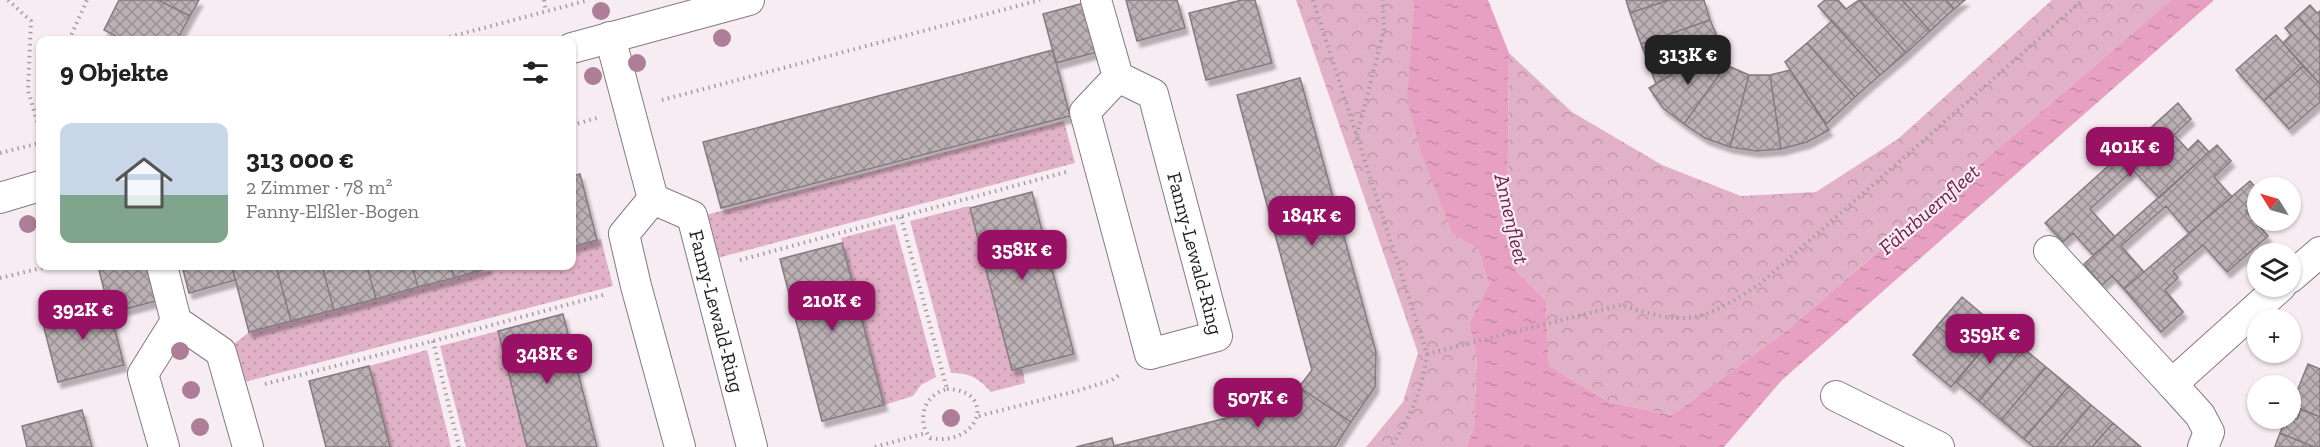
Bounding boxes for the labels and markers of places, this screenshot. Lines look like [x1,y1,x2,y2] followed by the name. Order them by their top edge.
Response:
[1639,35,1737,86] pin: 313K €
[2081,127,2179,178] pin: 401K €
[1263,196,1361,247] pin: 184K €
[973,230,1071,281] pin: 358K €
[783,281,881,332] pin: 210K €
[34,290,132,341] pin: 392K €
[1941,314,2039,365] pin: 359K €
[498,334,596,385] pin: 348K €
[1209,378,1307,429] pin: 507K €

